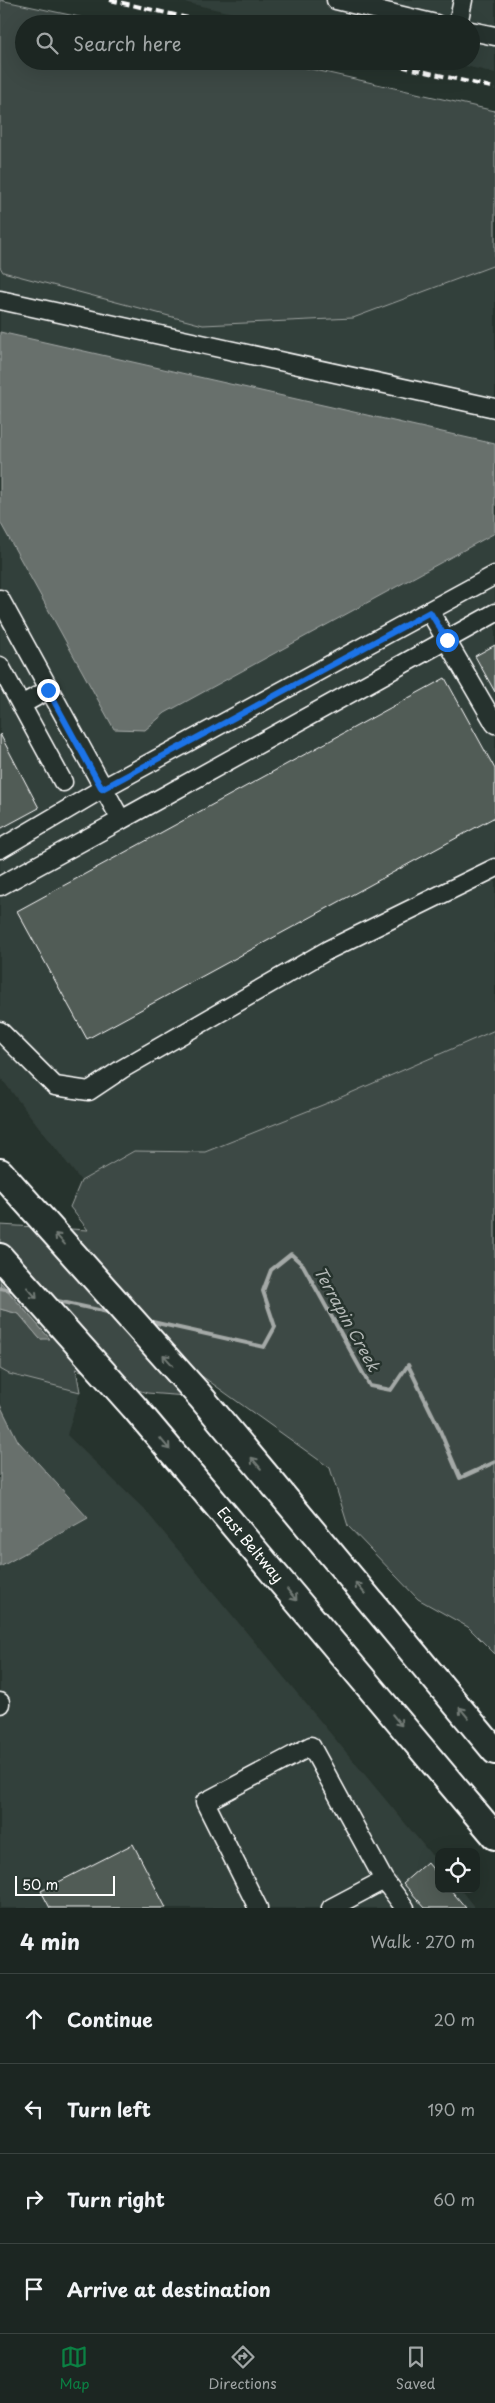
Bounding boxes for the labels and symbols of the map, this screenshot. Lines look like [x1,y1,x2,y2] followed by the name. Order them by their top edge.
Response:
[436,629,459,652] route start
[37,679,60,702] route end
[54,1232,65,1245] one-way arrow
[309,1262,387,1376] water label: Terrapin Creek
[27,1287,38,1300] one-way arrow
[162,1354,174,1367] one-way arrow
[160,1437,171,1450] one-way arrow
[250,1457,262,1470] one-way arrow
[212,1501,290,1587] street label: East Beltway
[354,1582,365,1595] one-way arrow
[287,1589,298,1602] one-way arrow
[458,1707,469,1720] one-way arrow
[391,1713,403,1726] one-way arrow
[15,1873,115,1896] scale bar

